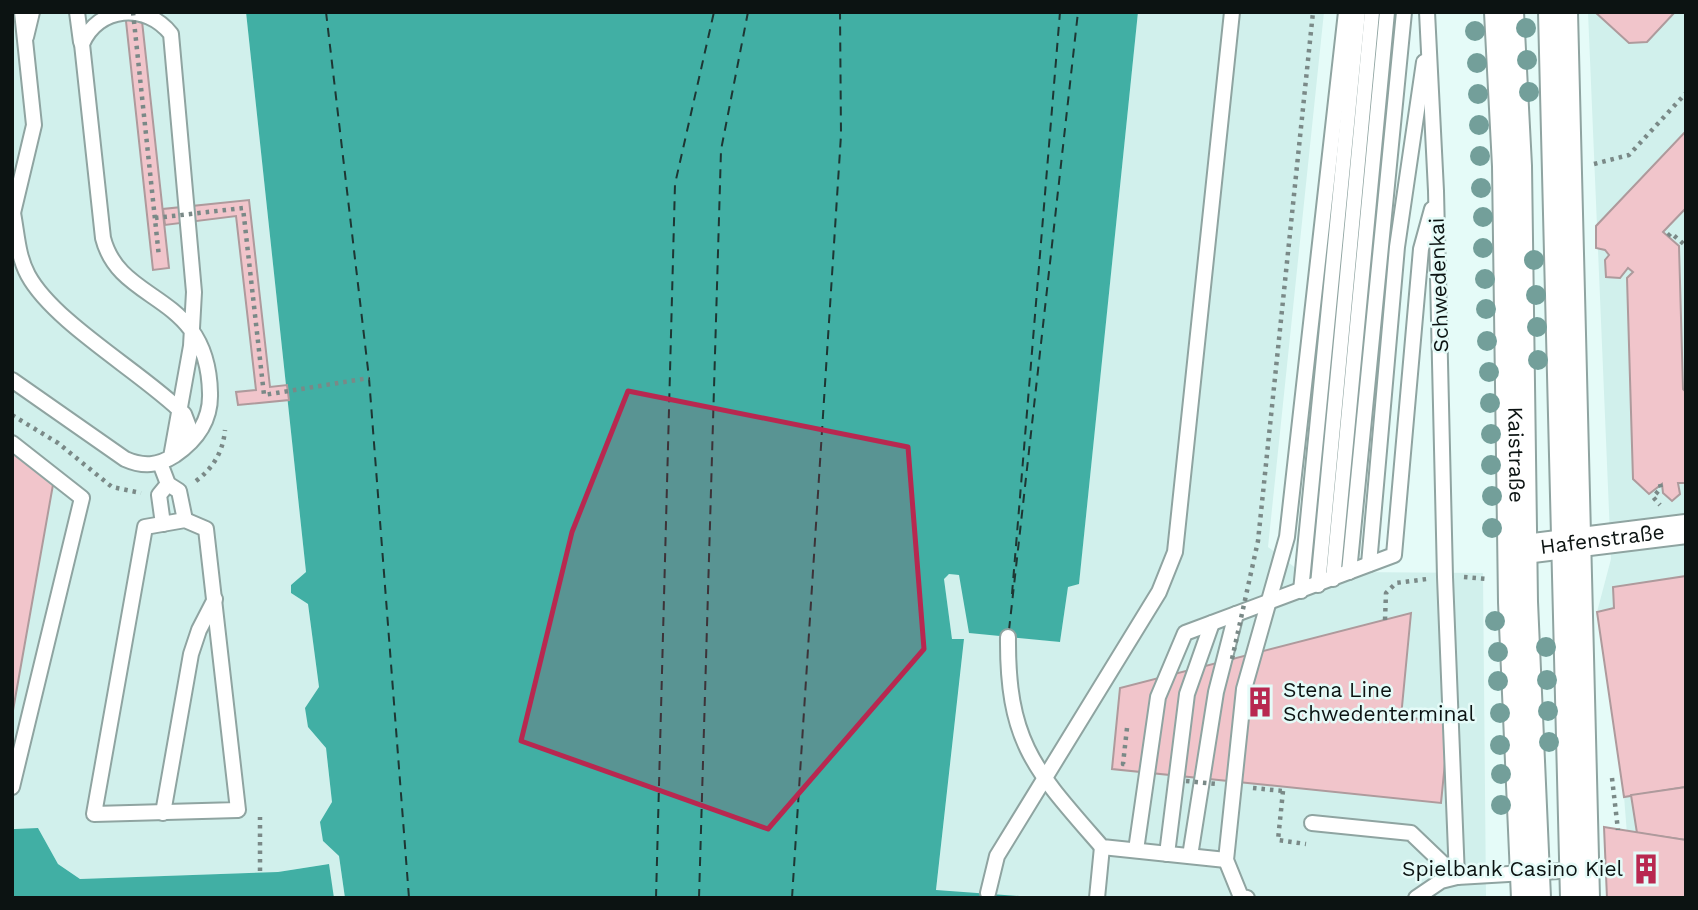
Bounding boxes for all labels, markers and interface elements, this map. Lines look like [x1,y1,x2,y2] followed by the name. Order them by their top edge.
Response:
[1424,217,1453,353] street label: Schwedenkai
[1503,407,1530,503] street label: Kaistraße
[1539,519,1666,559] street label: Hafenstraße
[1283,677,1475,726] place label: Stena Line Schwedenterminal
[1243,685,1277,719] building icon: Stena Line Schwedenterminal
[1629,852,1663,886] building icon: Spielbank Casino Kiel
[1402,856,1624,881] place label: Spielbank Casino Kiel

